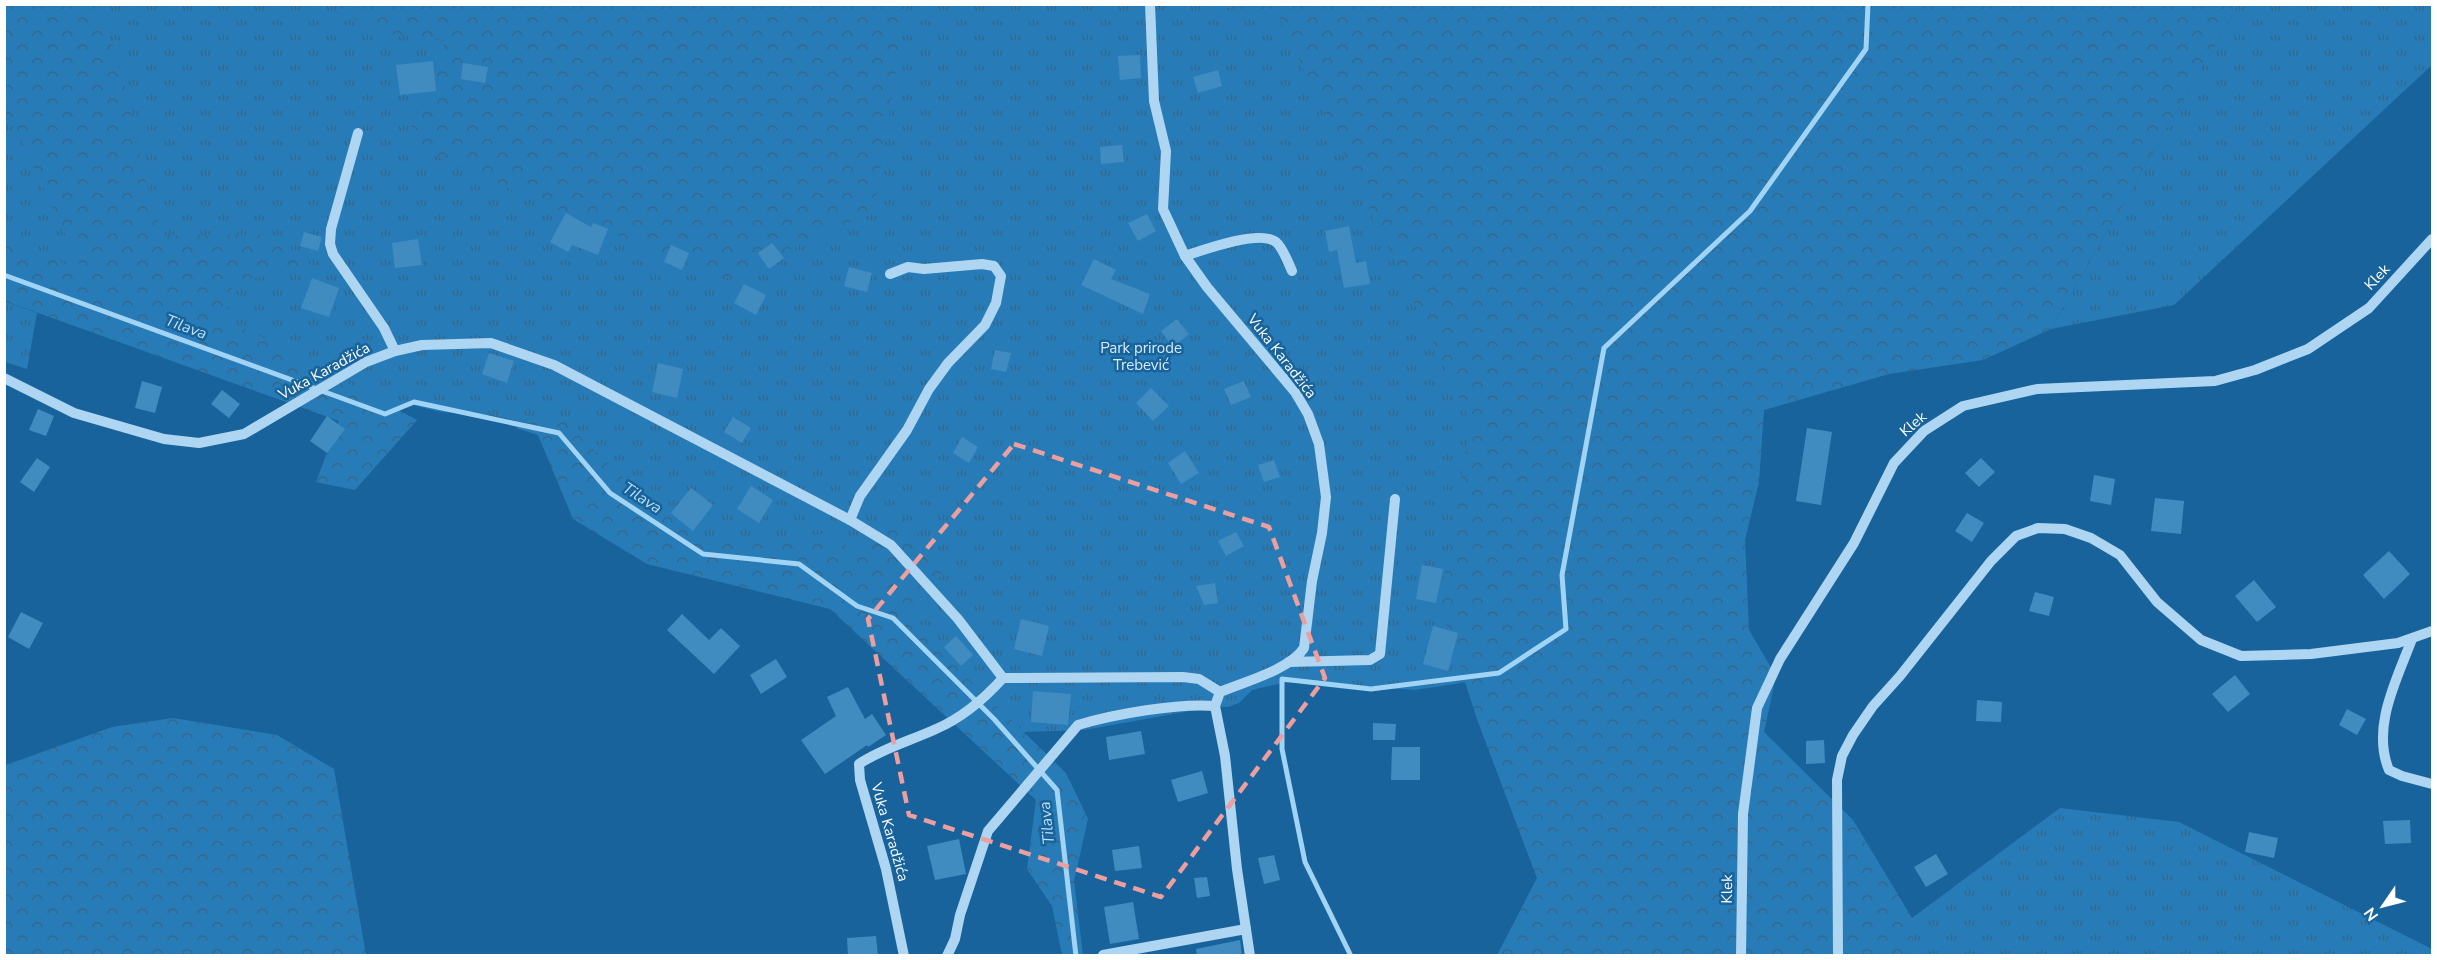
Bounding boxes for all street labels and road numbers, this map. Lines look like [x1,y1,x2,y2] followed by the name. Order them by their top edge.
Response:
[2360,259,2395,295] street label: Klek
[1242,309,1321,402] street label: Vuka Karadžića
[274,338,373,405] street label: Vuka Karadžića
[1895,407,1931,441] street label: Klek
[866,779,914,884] street label: Vuka Karadžića
[1717,874,1737,904] street label: Klek

